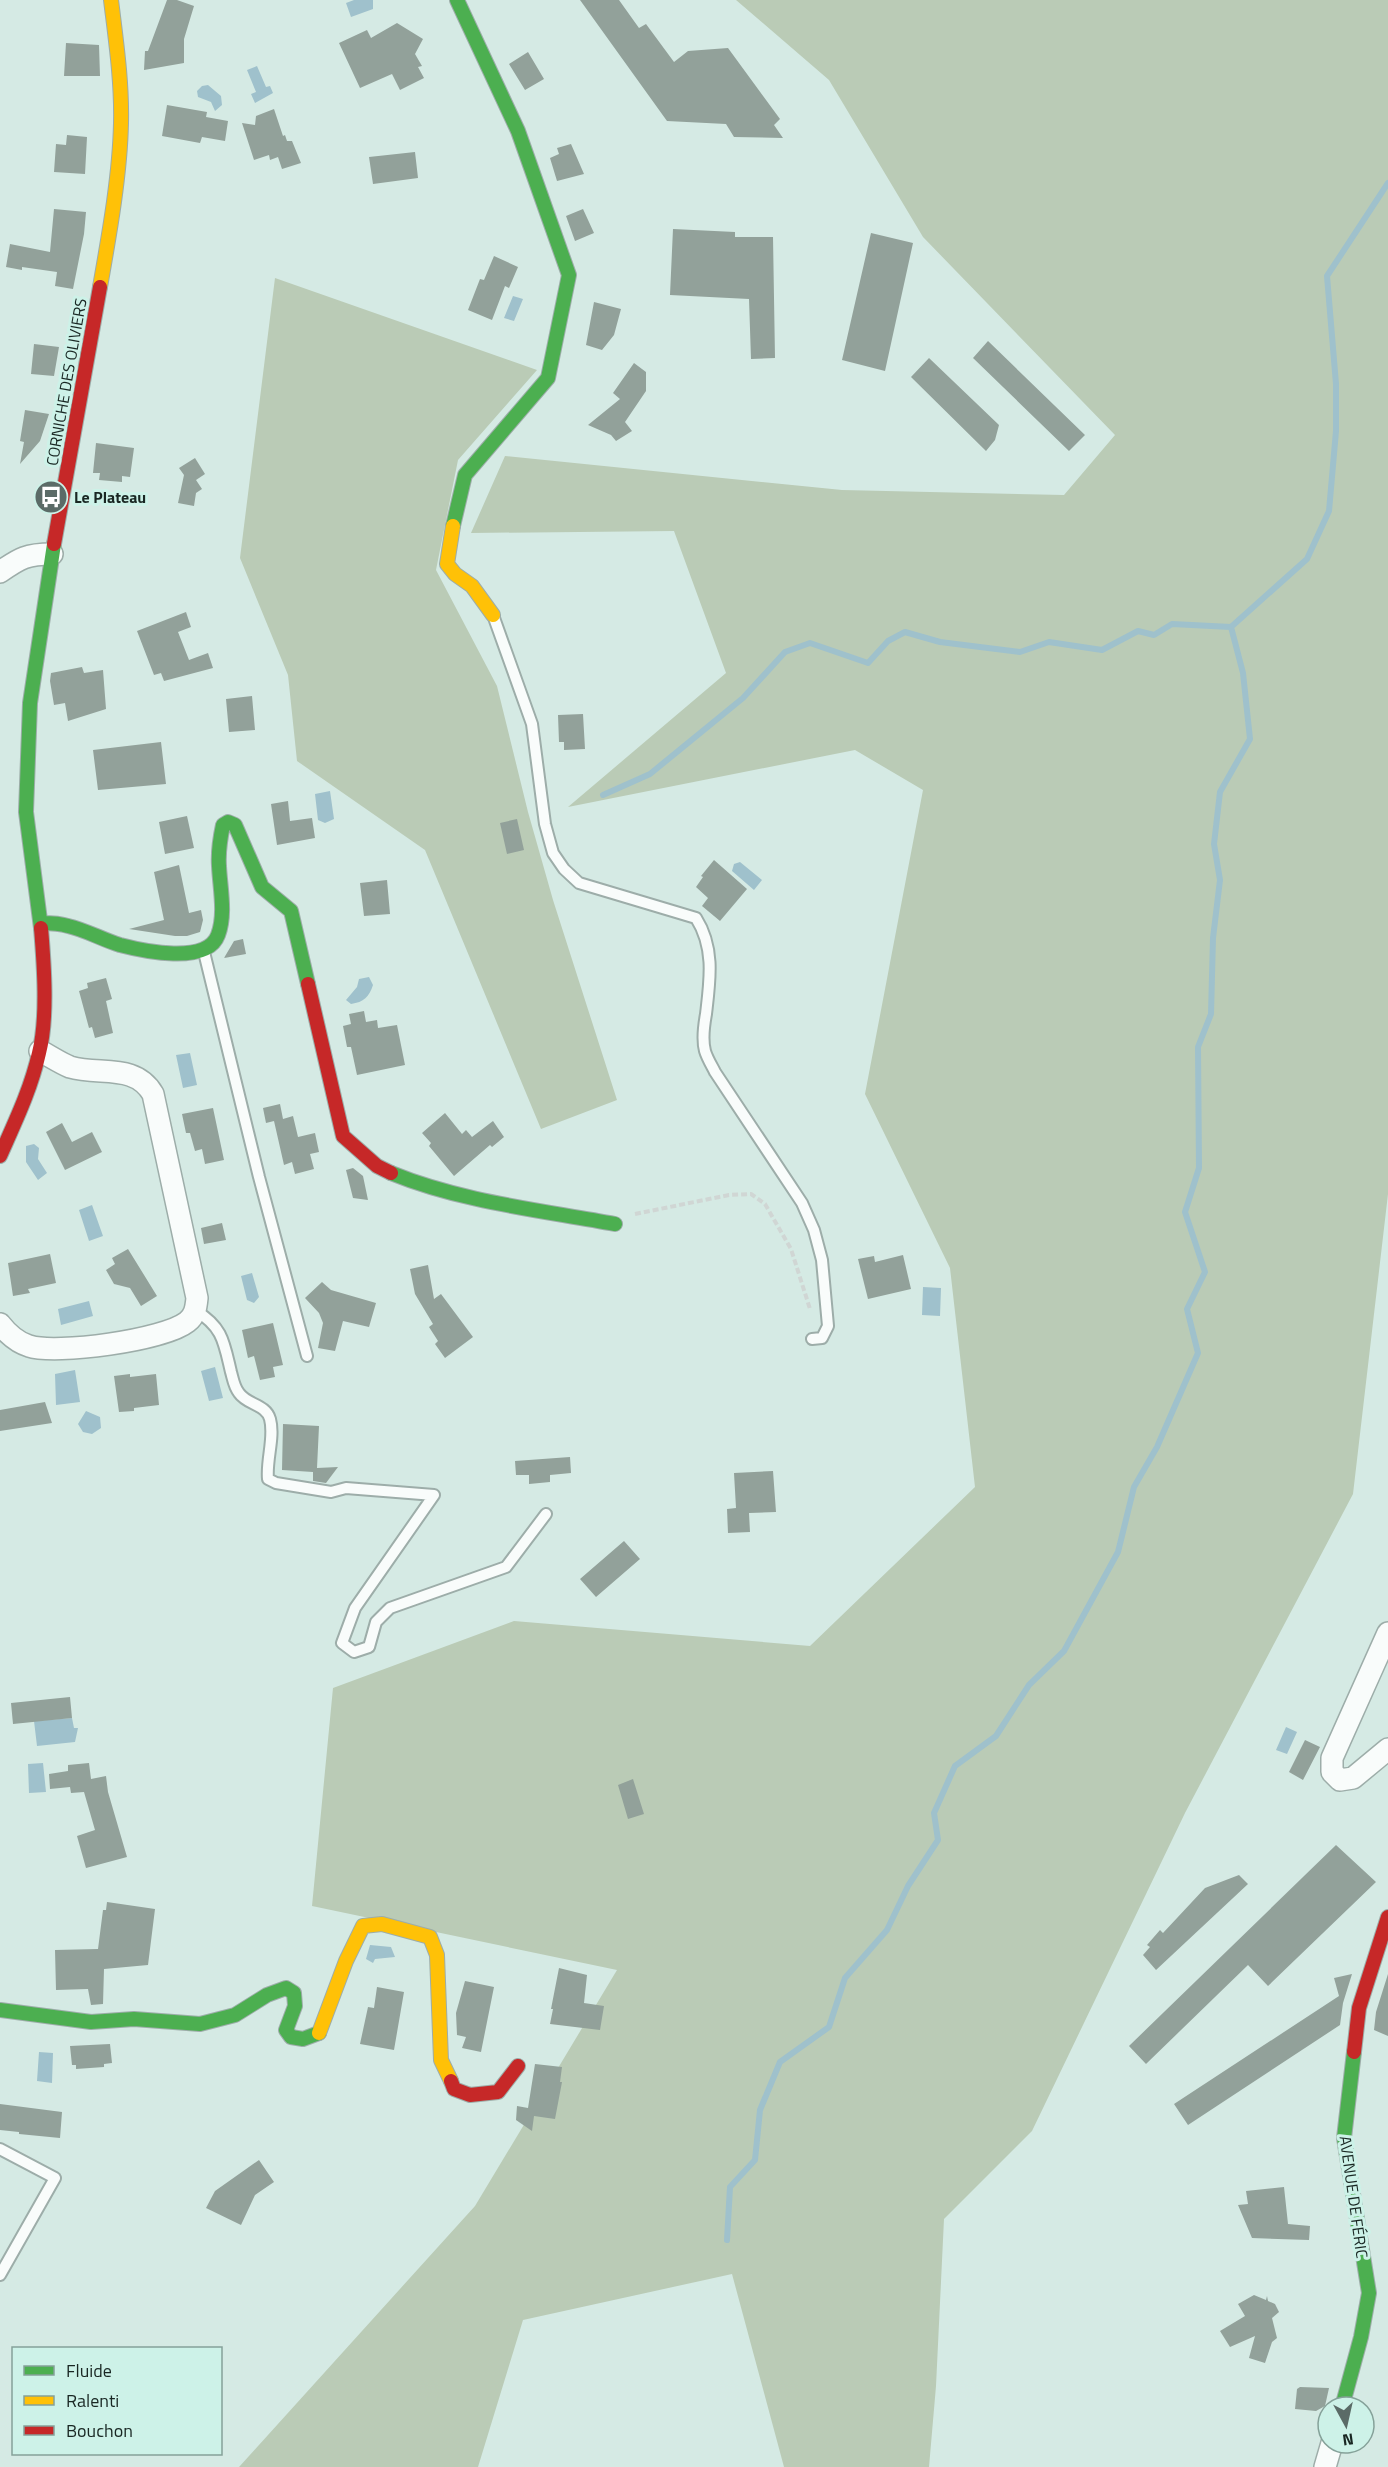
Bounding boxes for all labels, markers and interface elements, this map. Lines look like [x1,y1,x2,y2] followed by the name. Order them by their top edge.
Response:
[39,296,93,468] street label: CORNICHE DES OLIVIERS
[33,479,69,515] bus stop icon: Le Plateau
[74,485,146,509] place label: Le Plateau
[1334,2134,1374,2260] street label: AVENUE DE FÉRIC
[12,2347,222,2455] legend
[66,2357,112,2384] text: Fluide
[66,2387,119,2414] text: Ralenti
[1316,2395,1376,2455] north arrow
[66,2417,133,2444] text: Bouchon
[1341,2427,1355,2453] text: N

